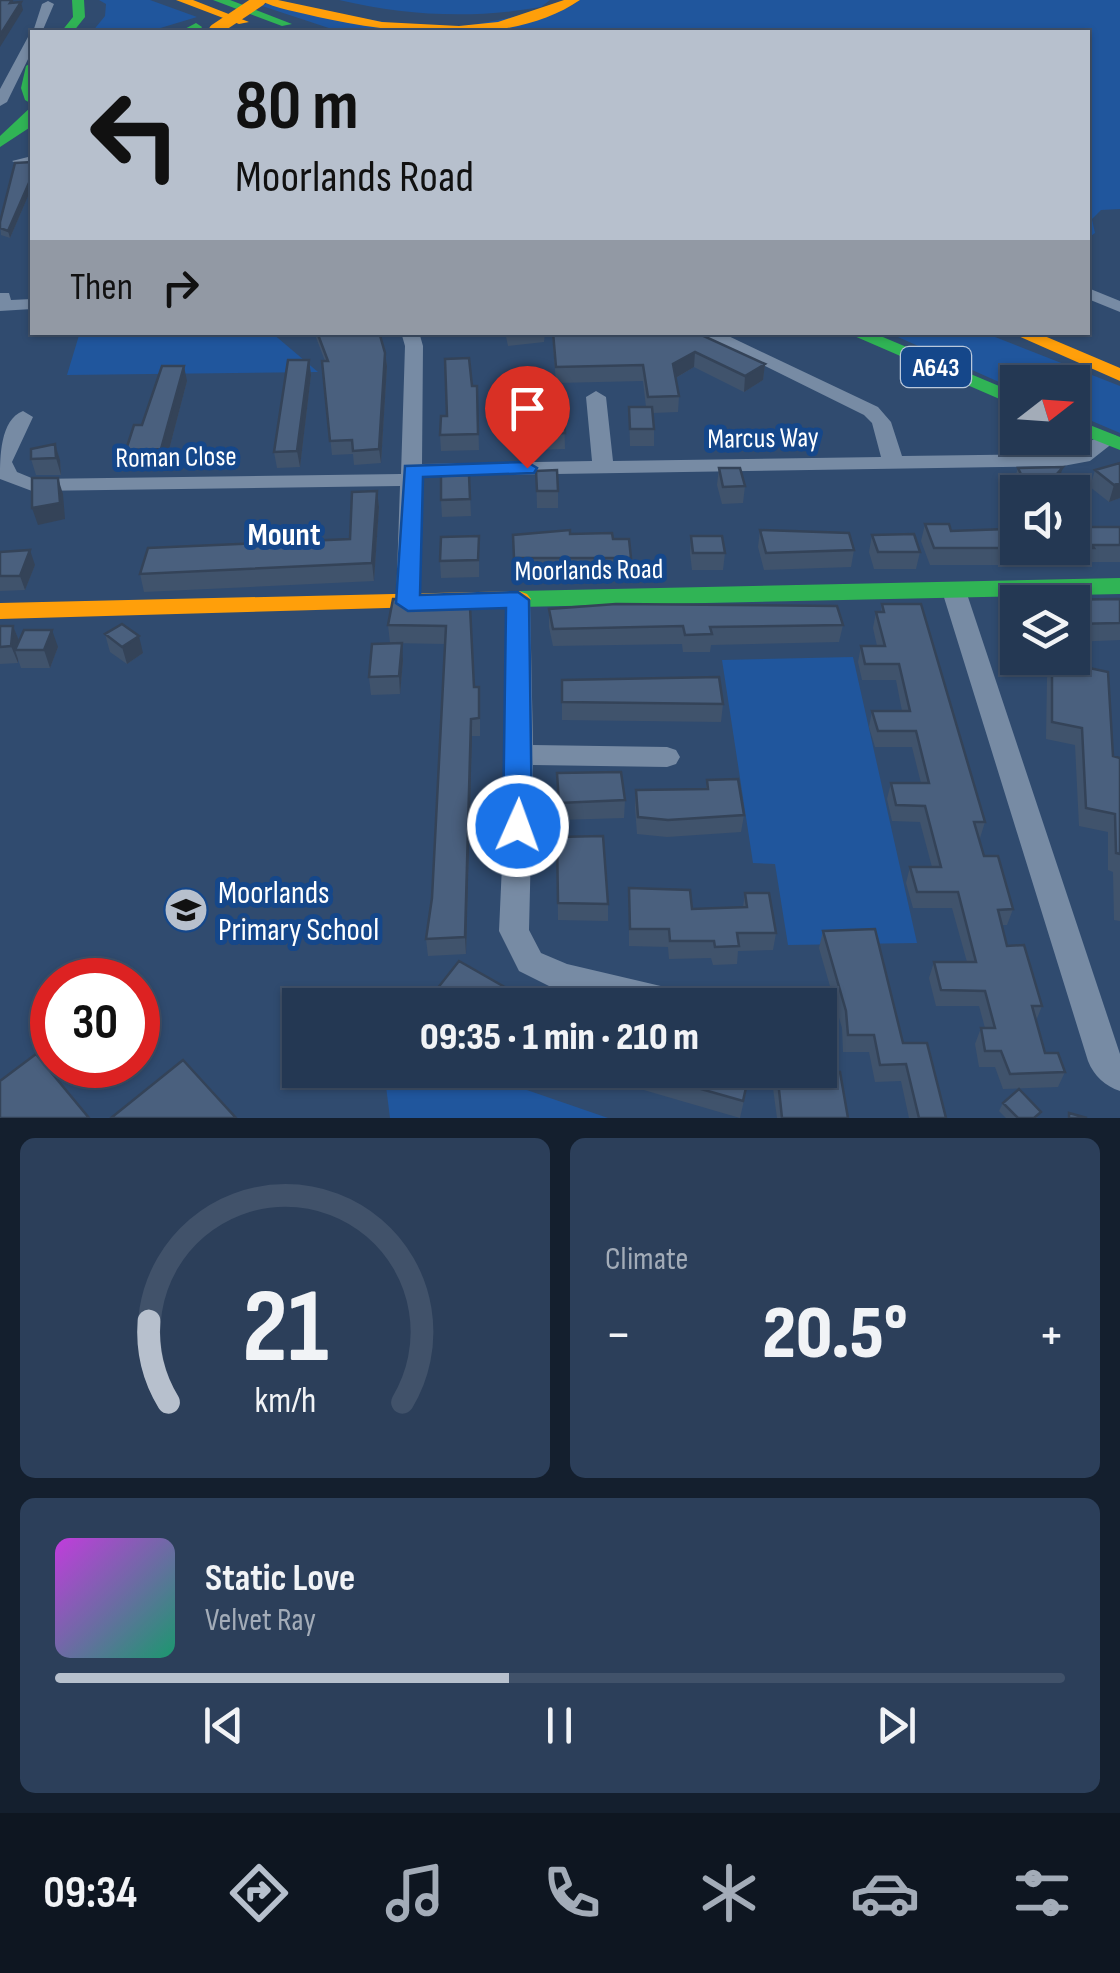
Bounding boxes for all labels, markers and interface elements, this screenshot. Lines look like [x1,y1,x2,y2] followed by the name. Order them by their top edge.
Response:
[235,65,359,149] text: 80 m
[70,70,200,200] icon: left
[235,150,474,205] text: Moorlands Road
[153,260,208,315] icon: right
[70,265,133,310] text: Then
[901,347,971,387] road number: A643
[1000,365,1090,455] north arrow
[1000,365,1090,675] map controls
[485,366,570,469] pin
[500,381,555,436] icon: arrive
[707,421,819,456] street label: Marcus Way
[115,440,237,475] street label: Roman Close
[1000,475,1090,565] button: sound
[247,516,321,555] district label: Mount
[514,553,664,588] street label: Moorlands Road
[1000,585,1090,675] button: layers
[466,774,570,878] position arrow
[218,874,379,950] place label: Moorlands Primary School
[163,887,209,933] school or university icon: Moorlands Primary School
[30,958,160,1088] speed limit sign: 30
[420,1015,699,1060] text: 09:35 · 1 min · 210 m
[605,1240,688,1279] text: Climate
[242,1266,328,1391] text: 21
[762,1289,908,1380] text: 20.5°
[605,1302,632,1369] text: −
[1038,1302,1065,1369] text: +
[254,1380,316,1423] text: km/h
[205,1556,355,1601] text: Static Love
[205,1601,316,1640] text: Velvet Ray
[196,1698,251,1753] icon: previous
[532,1698,587,1753] icon: pause
[869,1698,924,1753] icon: next
[224,1858,294,1928] icon: directions
[380,1858,450,1928] icon: music
[537,1858,607,1928] icon: phone
[694,1858,764,1928] icon: climate
[850,1858,920,1928] icon: car
[1007,1858,1077,1928] icon: filters
[43,1866,137,1921] text: 09:34

